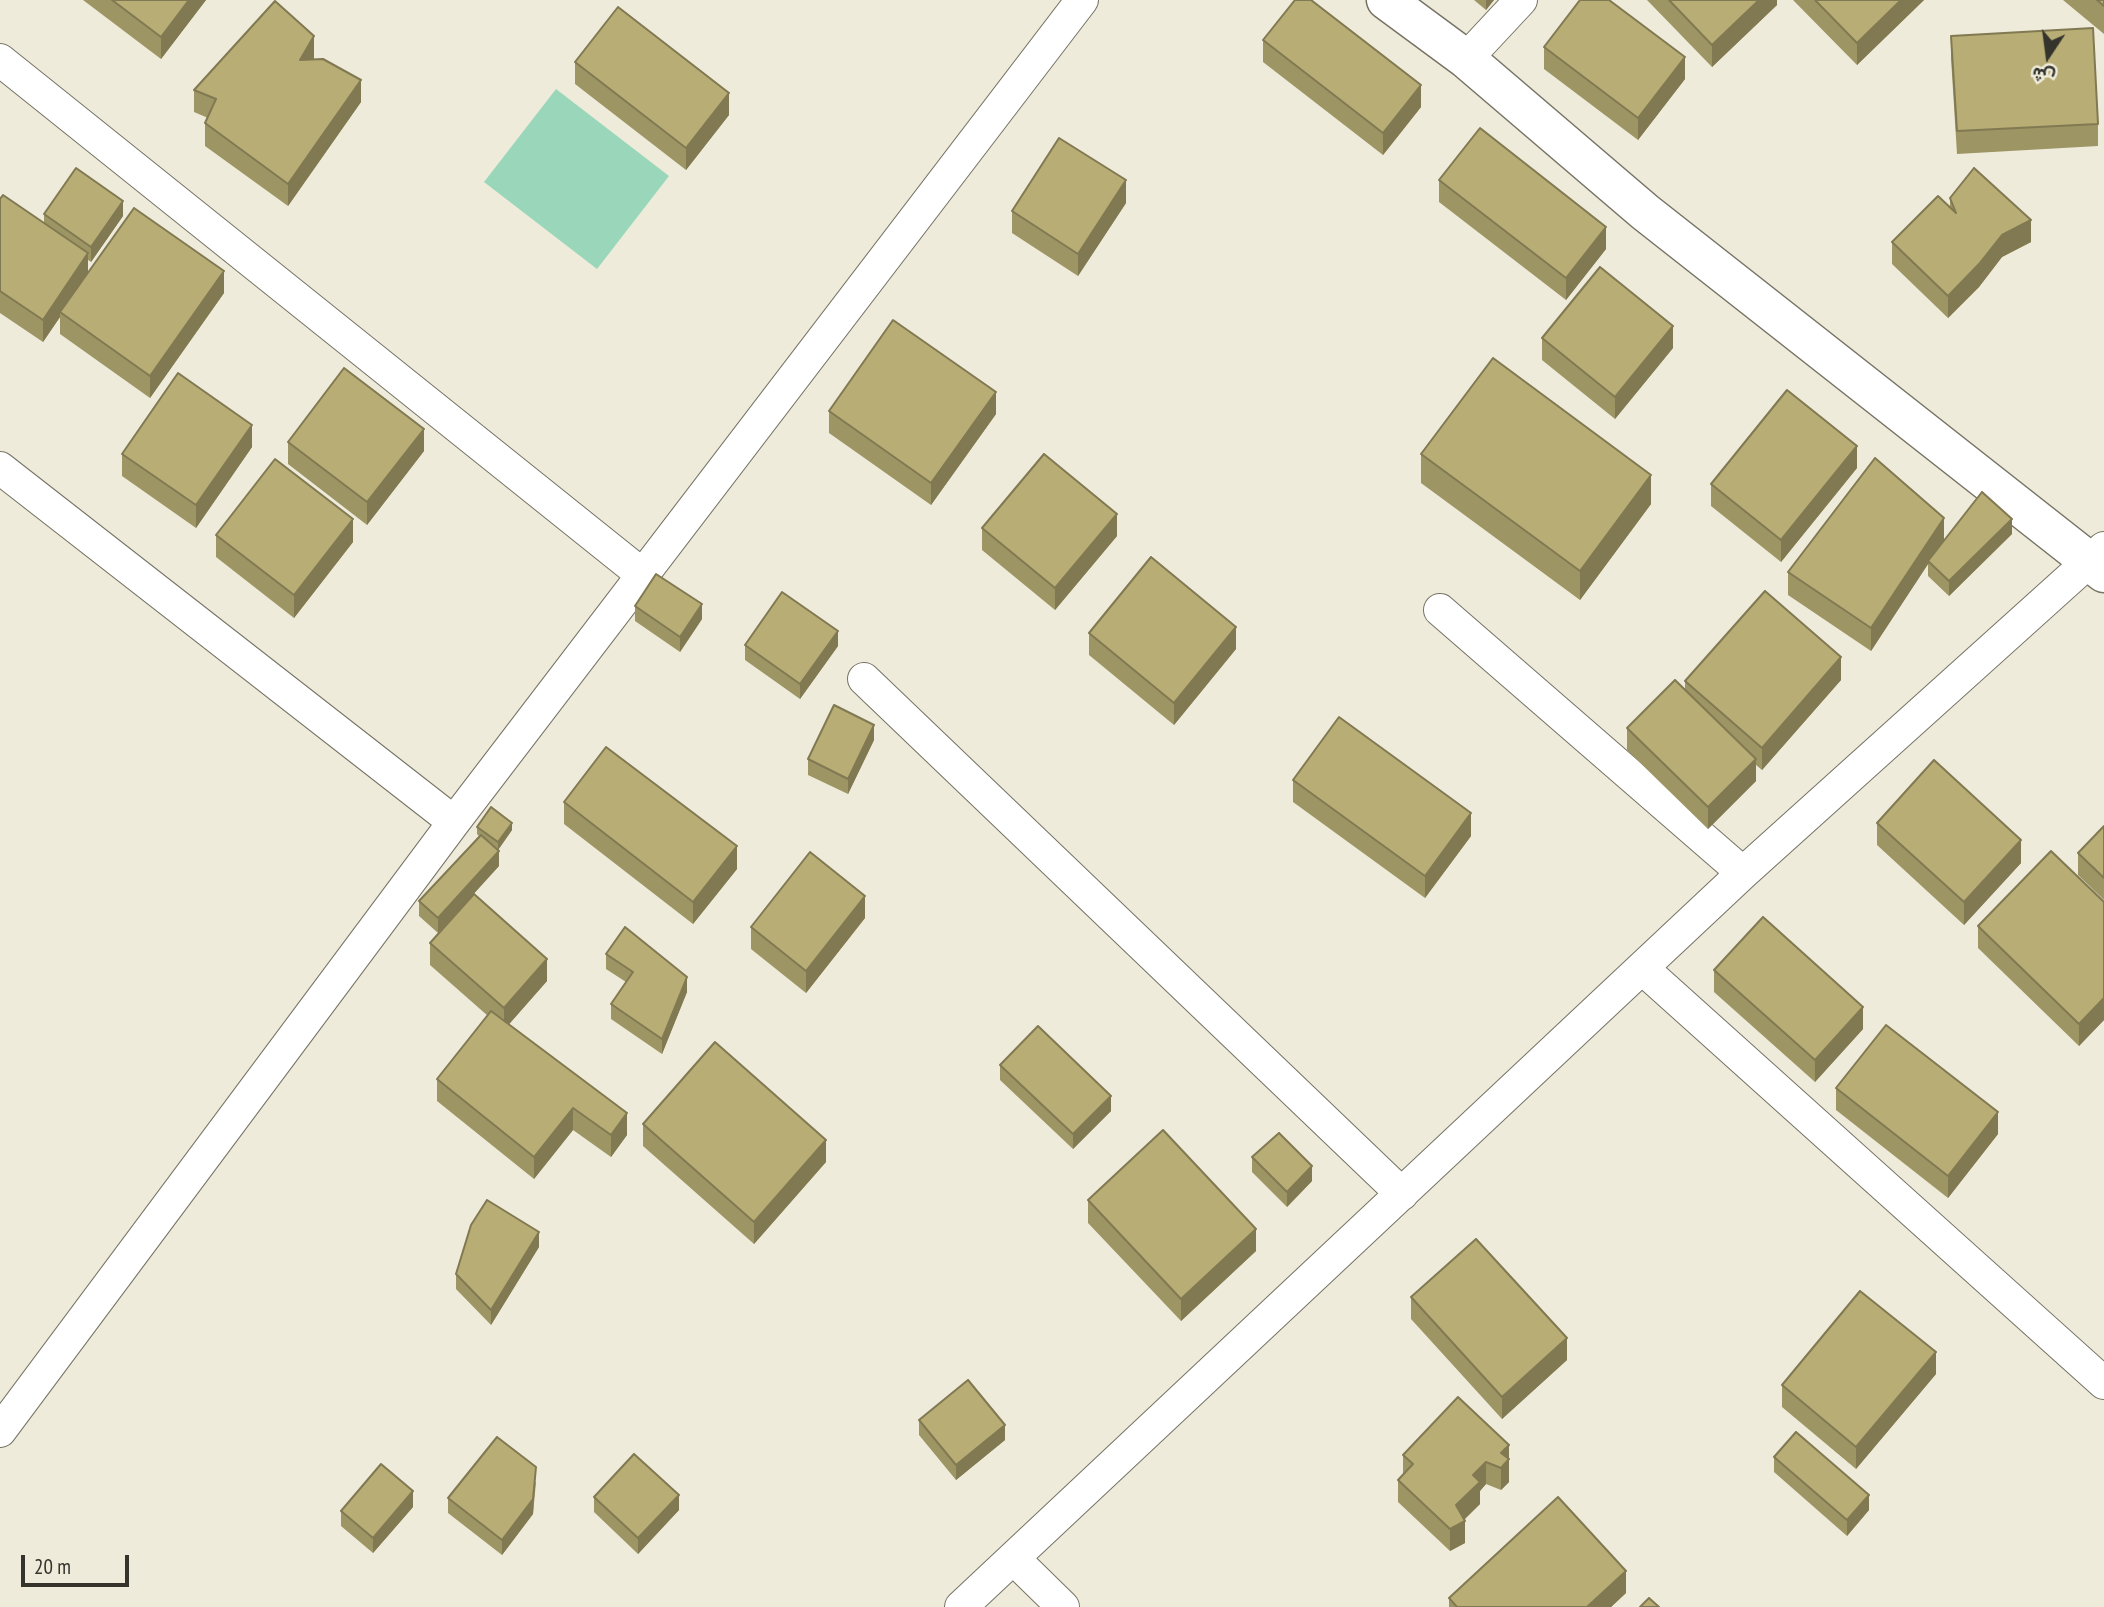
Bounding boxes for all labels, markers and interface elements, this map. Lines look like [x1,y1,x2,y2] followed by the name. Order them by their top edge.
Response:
[2013,21,2083,91] north arrow
[2029,62,2057,91] text: ش
[24,1540,133,1584] scale bar
[34,1553,71,1580] text: 20 m

